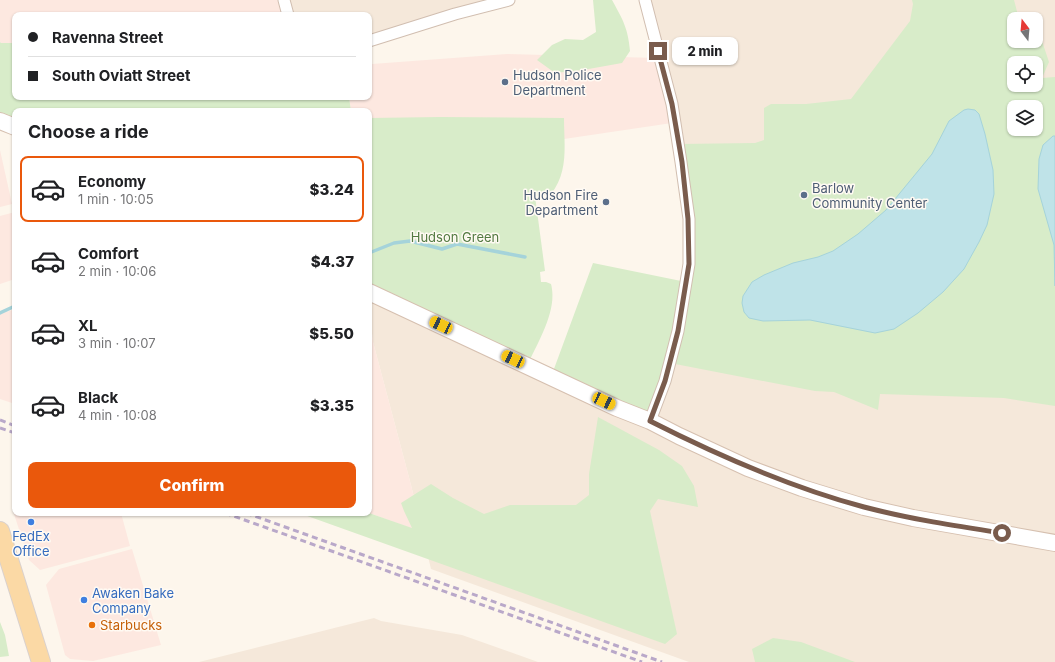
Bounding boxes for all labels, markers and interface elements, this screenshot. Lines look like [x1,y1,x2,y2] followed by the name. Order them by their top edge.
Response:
[1007,12,1043,48] north arrow
[1007,12,1043,136] map controls
[52,28,163,47] text: Ravenna Street
[672,37,738,65] callout: 2 min
[649,42,667,60] route end
[687,43,723,59] text: 2 min
[1007,56,1043,92] button: locate
[52,66,191,85] text: South Oviatt Street
[513,67,602,98] place label: Hudson Police Department
[500,77,510,87] marker: Hudson Police Department
[1007,100,1043,136] button: layers
[28,121,149,142] text: Choose a ride
[30,171,66,207] icon: car
[78,172,146,191] text: Economy
[310,180,354,199] text: $3.24
[812,180,928,211] place label: Barlow Community Center
[524,187,598,218] place label: Hudson Fire Department
[799,190,809,200] marker: Barlow Community Center
[78,191,154,207] text: 1 min · 10:05
[601,197,611,207] marker: Hudson Fire Department
[411,229,499,245] park label: Hudson Green
[30,243,66,279] icon: car
[78,244,139,263] text: Comfort
[311,252,354,271] text: $4.37
[78,263,156,279] text: 2 min · 10:06
[428,314,454,336] car
[30,315,66,351] icon: car
[78,316,98,335] text: XL
[309,324,354,343] text: $5.50
[78,335,156,351] text: 3 min · 10:07
[500,348,526,370] car
[30,387,66,423] icon: car
[78,388,118,407] text: Black
[591,390,617,412] car
[310,396,354,415] text: $3.35
[78,407,157,423] text: 4 min · 10:08
[28,462,356,508] button: Confirm
[26,517,36,527] marker: FedEx Office
[993,524,1011,542] route start
[12,528,50,559] place label: FedEx Office
[92,585,174,616] place label: Awaken Bake Company
[79,595,89,605] marker: Awaken Bake Company
[100,617,162,633] place label: Starbucks
[87,620,97,630] marker: Starbucks

